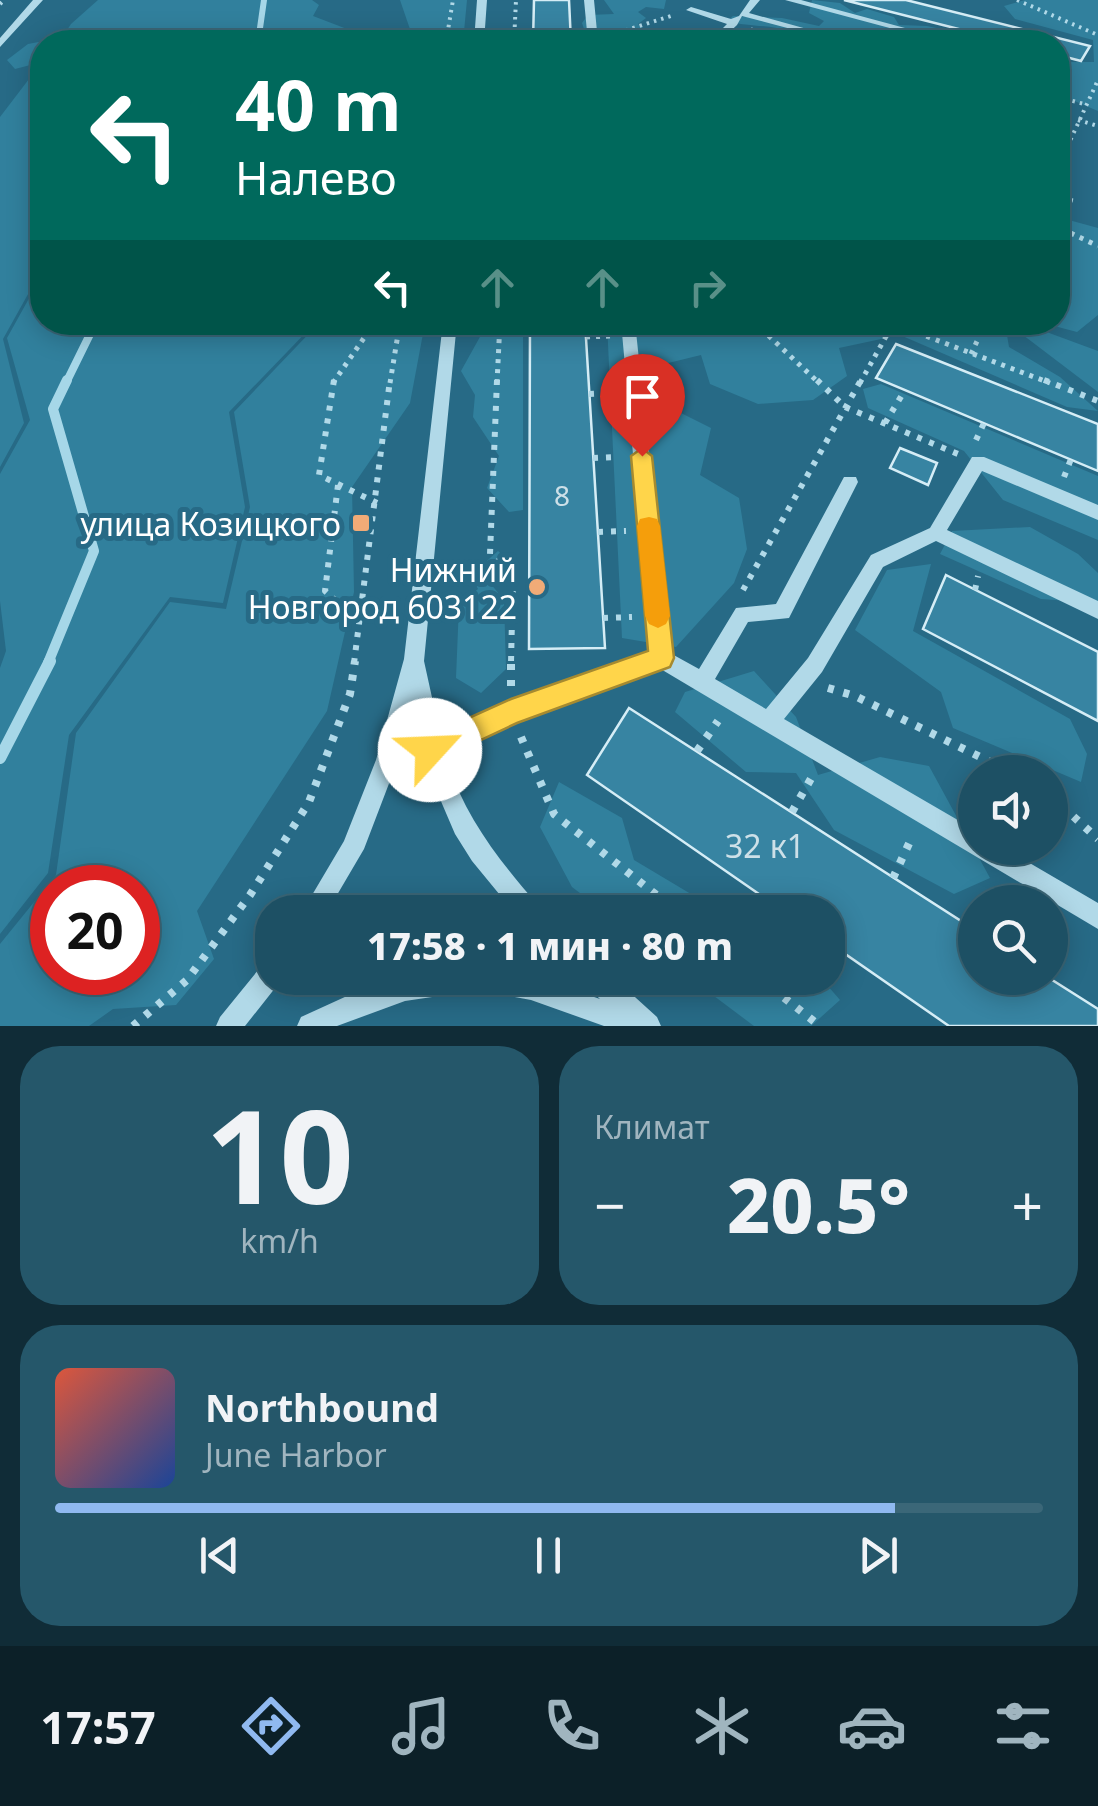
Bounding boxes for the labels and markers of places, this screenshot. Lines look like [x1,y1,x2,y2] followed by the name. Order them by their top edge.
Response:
[600,354,685,457] pin
[80,502,341,545] place label: улица Козицкого
[350,512,372,534] marker: улица Козицкого
[248,548,517,628] place label: Нижний Новгород 603122
[526,576,548,598] marker: Нижний Новгород 603122

